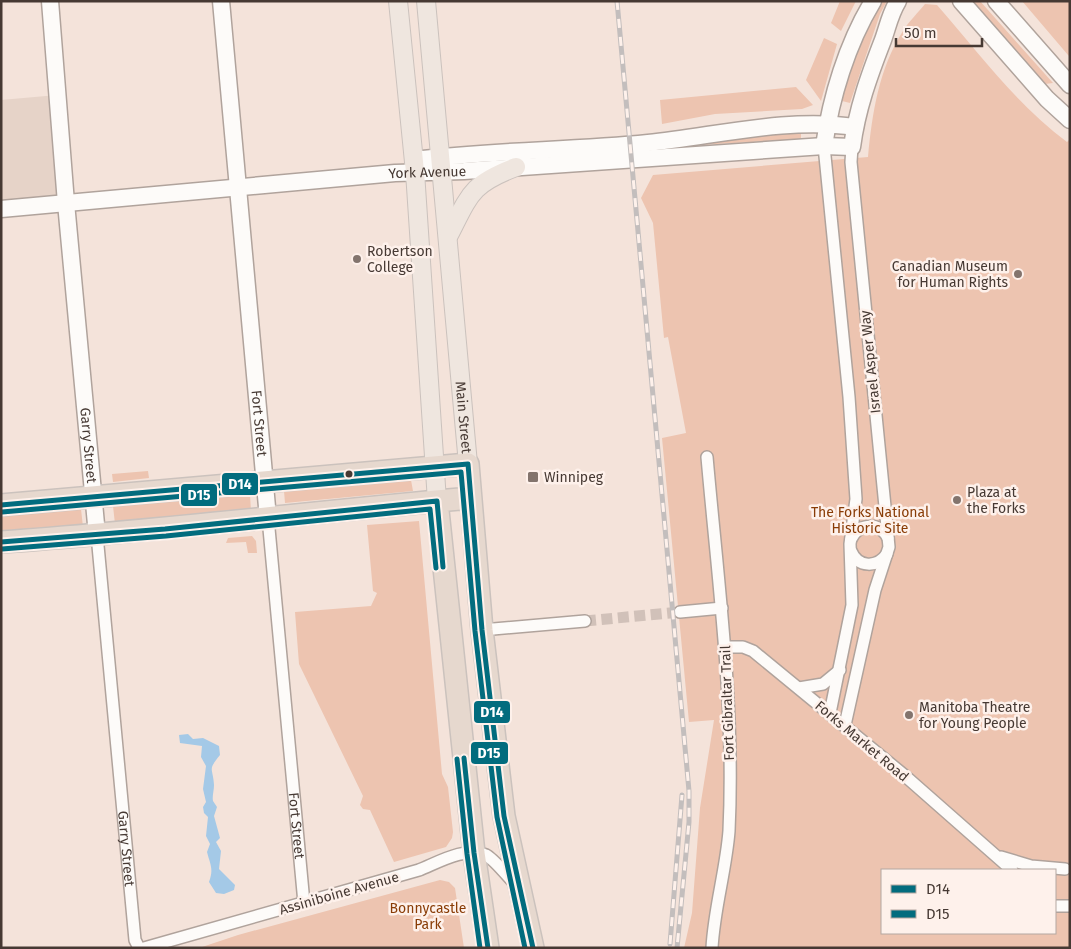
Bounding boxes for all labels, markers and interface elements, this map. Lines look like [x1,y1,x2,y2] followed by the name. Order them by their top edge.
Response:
[896,15,982,47] scale bar
[904,24,937,42] text: 50 m
[388,163,467,183] street label: York Avenue
[367,243,433,276] place label: Robertson College
[351,253,363,265] marker: Robertson College
[892,258,1008,291] place label: Canadian Museum for Human Rights
[1012,268,1024,280] marker: Canadian Museum for Human Rights
[857,309,884,414] street label: Israel Asper Way
[452,380,475,455] street label: Main Street
[247,389,270,458] street label: Fort Street
[76,407,100,485] street label: Garry Street
[344,469,354,479] unlabelled marker
[544,469,604,486] place label: Winnipeg
[526,470,540,484] marker: Winnipeg
[221,472,259,496] line badge: D14
[228,476,252,493] text: D14
[180,483,218,507] line badge: D15
[967,484,1026,517] place label: Plaza at the Forks
[188,487,211,504] text: D15
[951,494,963,506] marker: Plaza at the Forks
[811,504,929,537] park label: The Forks National Historic Site
[717,645,738,761] street label: Fort Gibraltar Trail
[811,697,912,785] street label: Forks Market Road
[919,699,1030,732] place label: Manitoba Theatre for Young People
[473,700,511,724] line badge: D14
[480,704,504,721] text: D14
[903,709,915,721] marker: Manitoba Theatre for Young People
[470,741,509,765] line badge: D15
[478,745,501,762] text: D15
[285,792,308,861] street label: Fort Street
[114,810,138,888] street label: Garry Street
[277,868,401,919] street label: Assiniboine Avenue
[881,869,1056,934] legend
[926,880,950,898] text: D14
[390,900,466,933] park label: Bonnycastle Park
[926,905,950,923] text: D15

